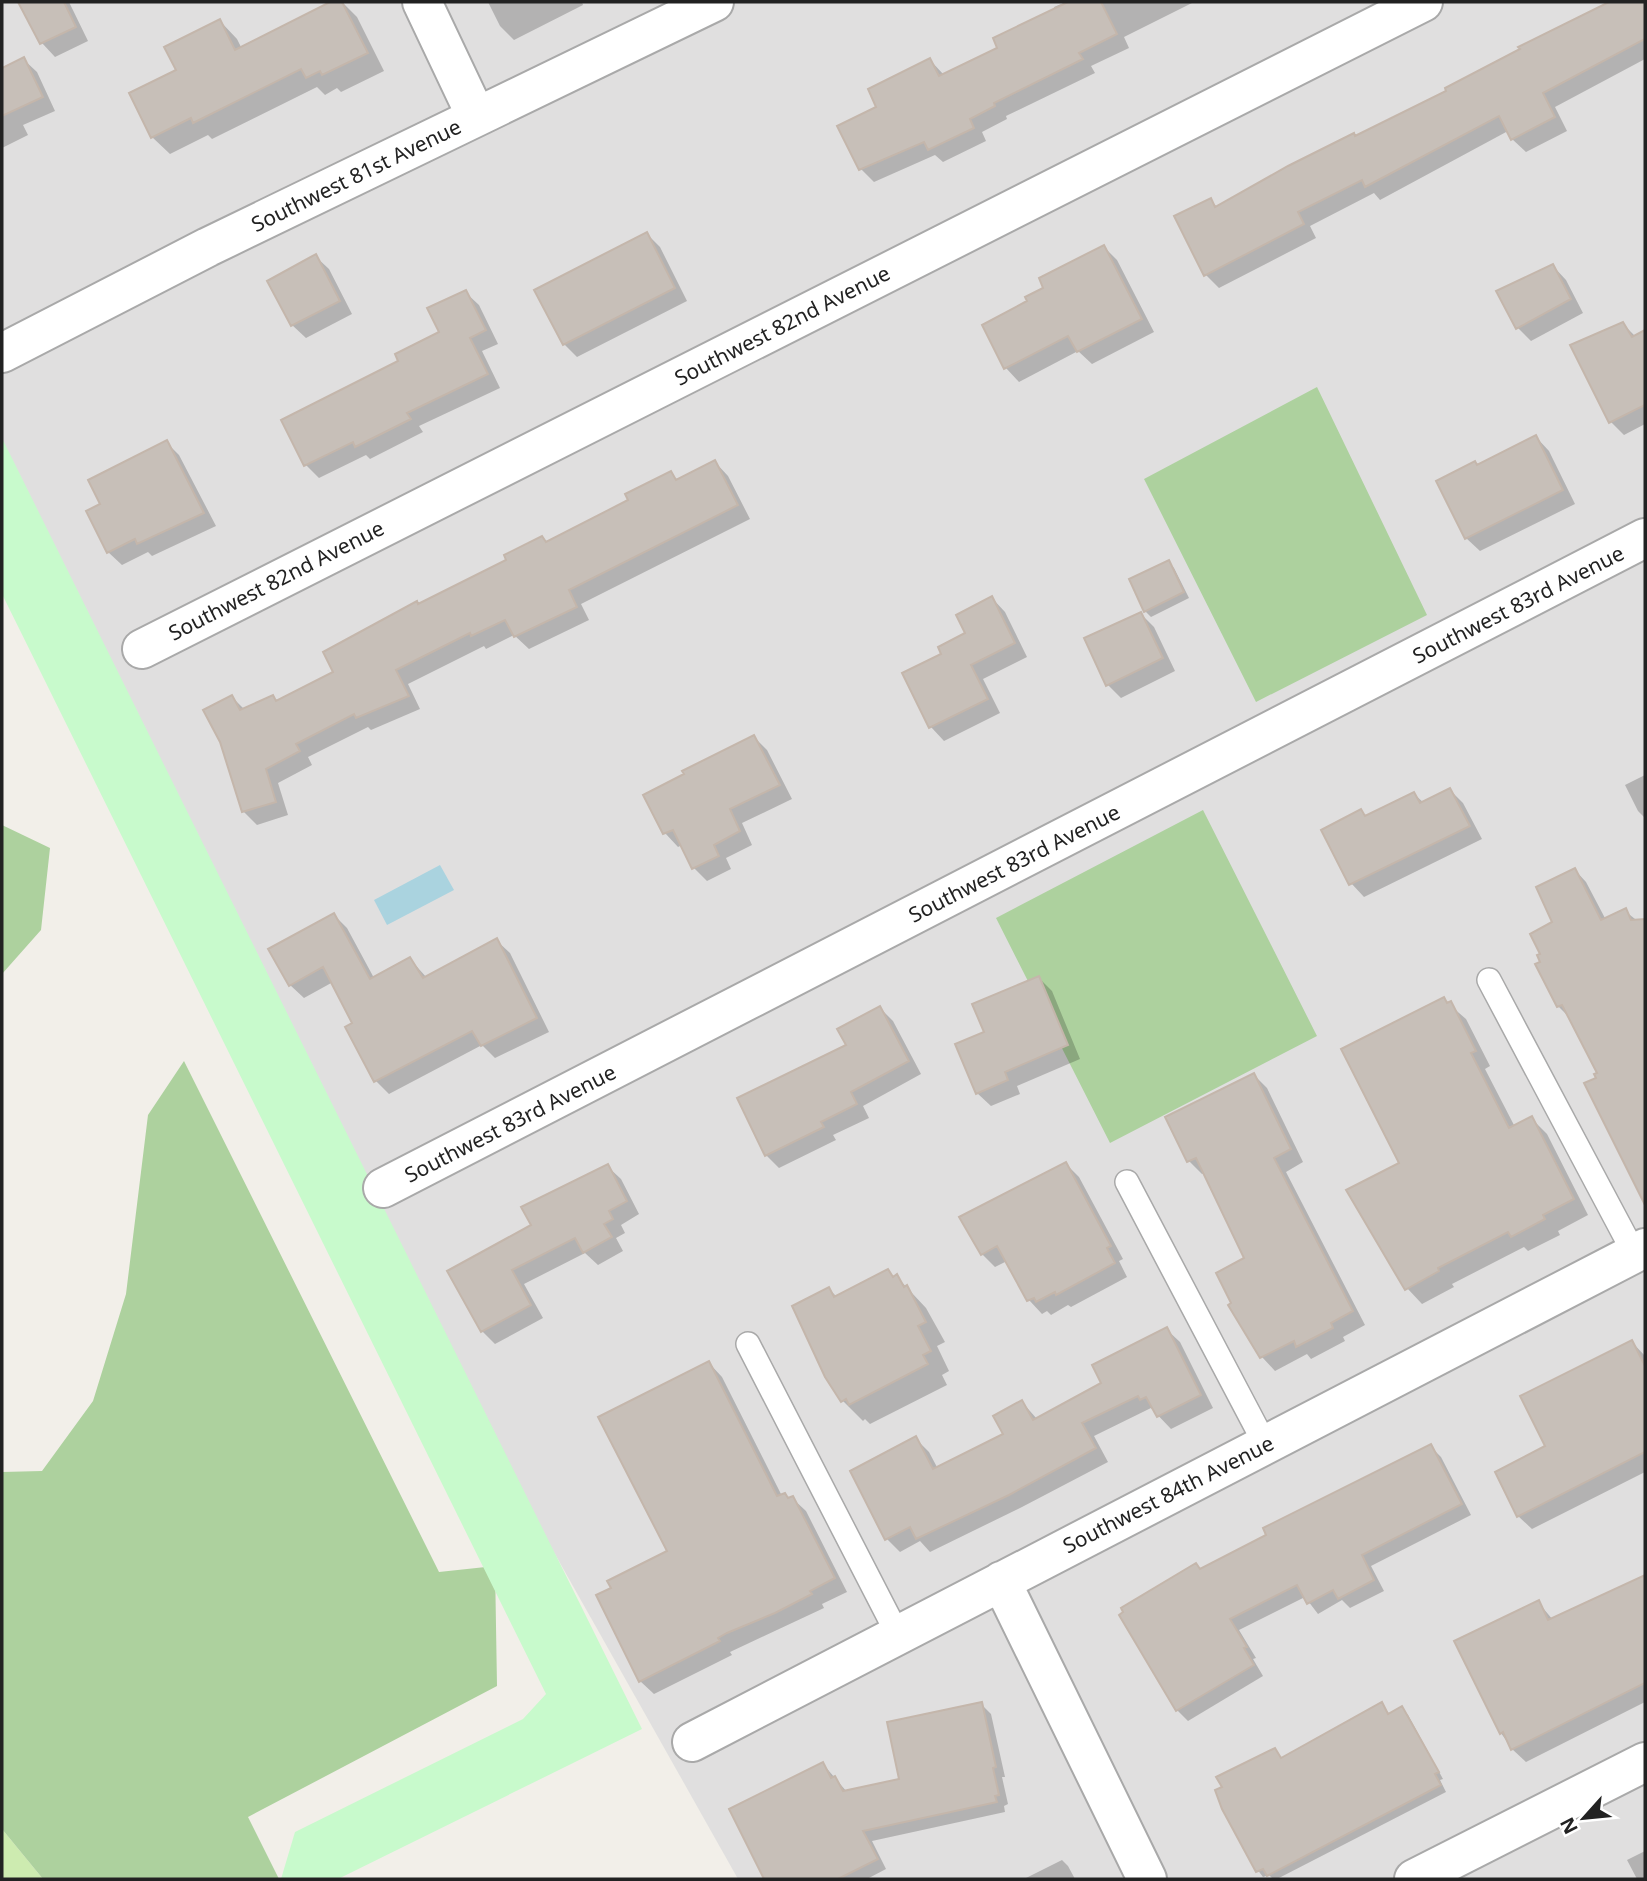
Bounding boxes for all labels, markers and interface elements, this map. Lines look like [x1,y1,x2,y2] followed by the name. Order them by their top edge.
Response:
[246,112,466,238] street label: Southwest 81st Avenue
[669,258,895,392] street label: Southwest 82nd Avenue
[163,513,389,647] street label: Southwest 82nd Avenue
[1408,538,1628,670] street label: Southwest 83rd Avenue
[904,797,1124,929] street label: Southwest 83rd Avenue
[400,1057,620,1189] street label: Southwest 83rd Avenue
[1058,1429,1278,1559] street label: Southwest 84th Avenue
[1549,1783,1619,1853] north arrow
[1554,1813,1584,1839] text: N

